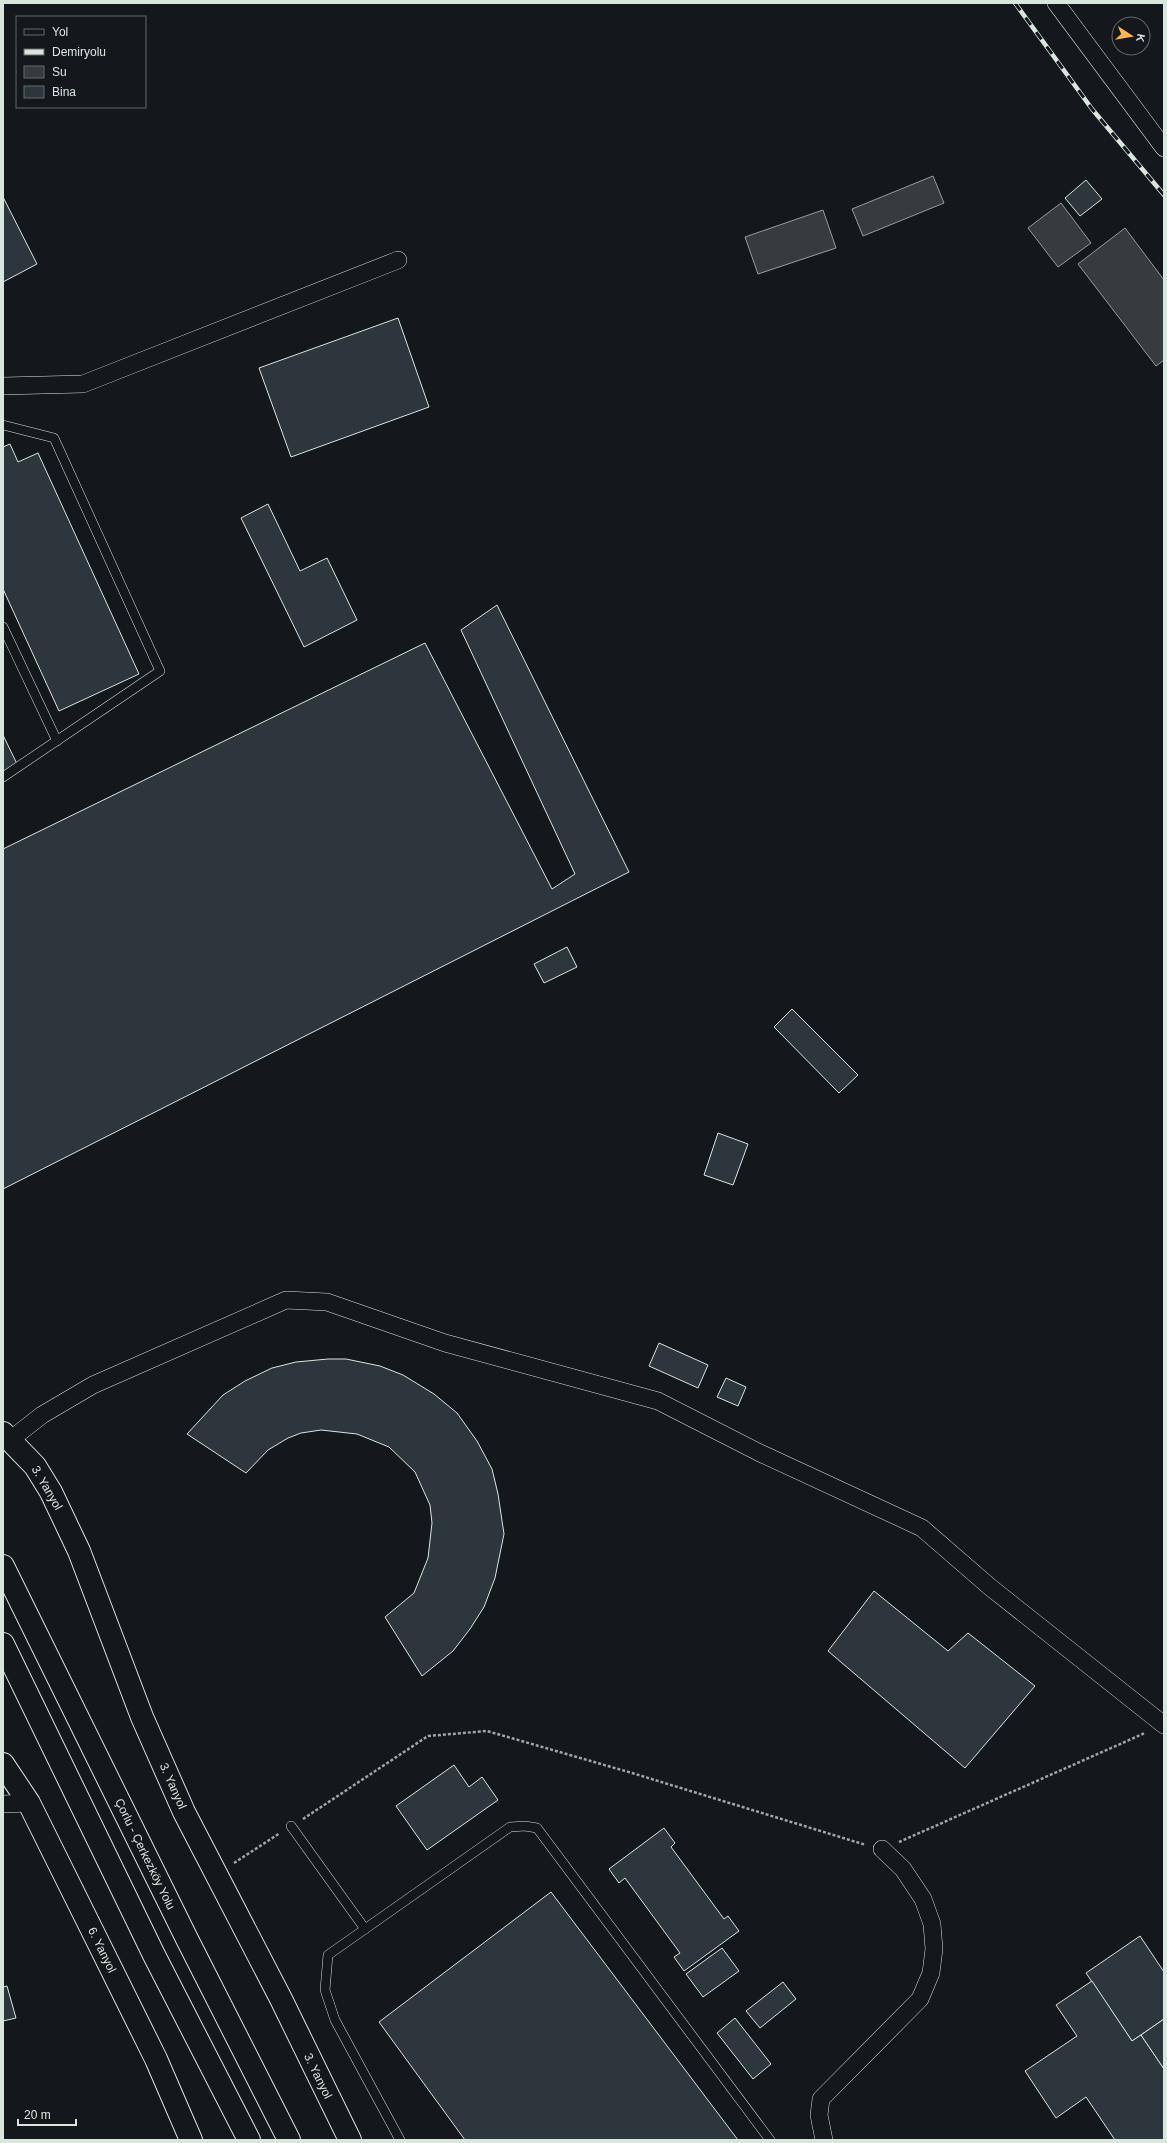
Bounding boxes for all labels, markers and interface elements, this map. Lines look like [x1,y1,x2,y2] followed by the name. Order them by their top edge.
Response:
[16,16,146,108] legend
[1111,16,1151,56] north arrow
[52,25,68,39] text: Yol
[1134,33,1147,43] text: K
[52,45,106,59] text: Demiryolu
[52,65,67,79] text: Su
[52,85,76,99] text: Bina
[29,1463,65,1513] street label: 3. Yanyol
[157,1761,189,1811] street label: 3. Yanyol
[112,1796,178,1912] street label: Çorlu - Çerkezköy Yolu
[85,1925,119,1975] street label: 6. Yanyol
[301,2051,335,2101] street label: 3. Yanyol
[18,2101,76,2127] scale bar
[24,2108,51,2122] text: 20 m

